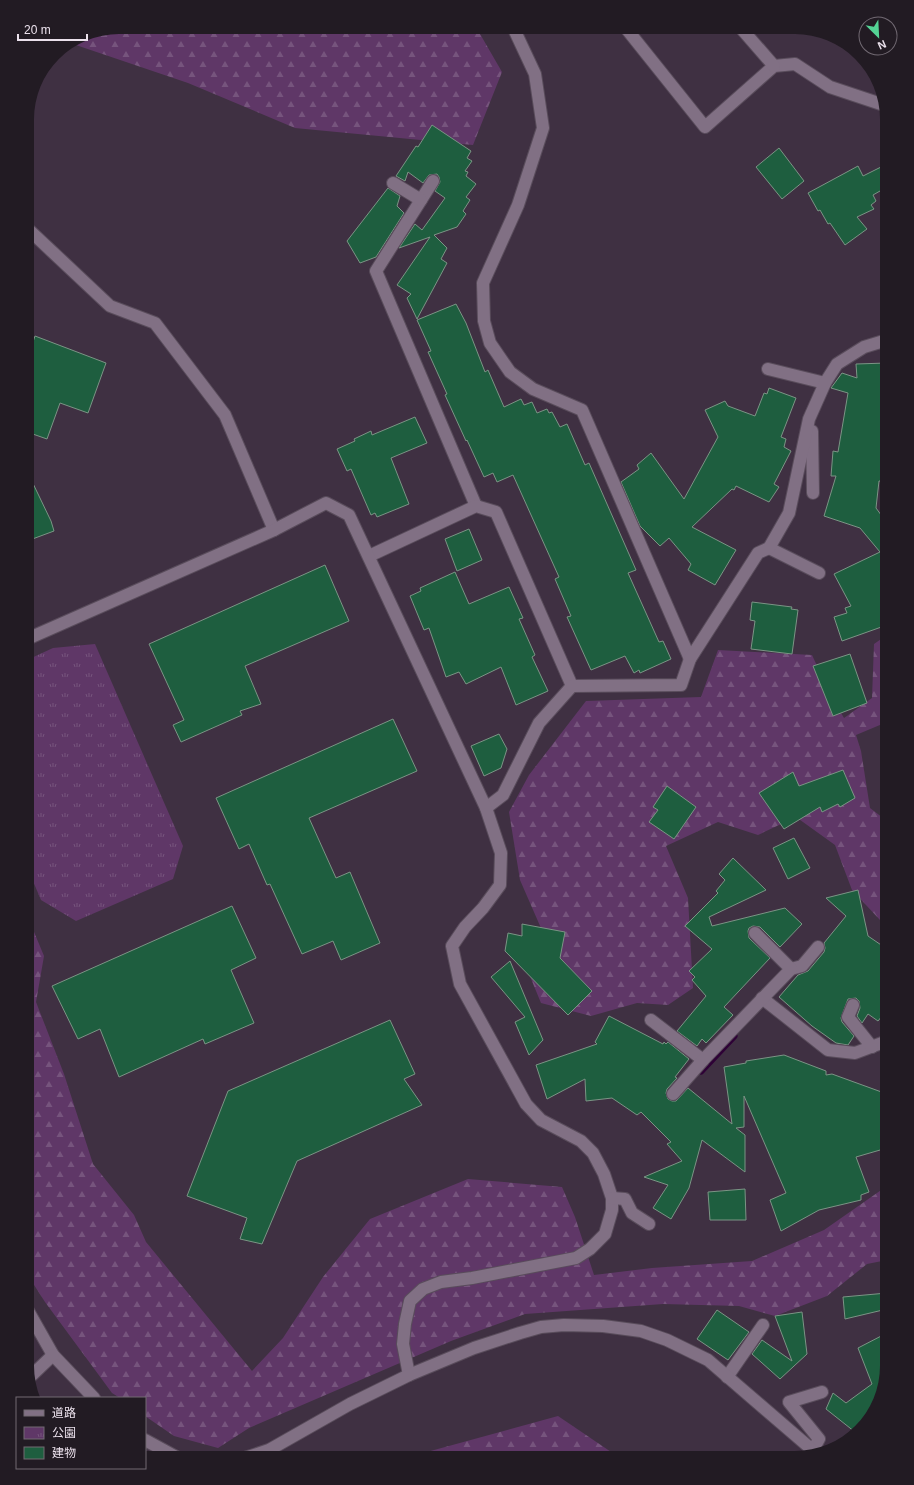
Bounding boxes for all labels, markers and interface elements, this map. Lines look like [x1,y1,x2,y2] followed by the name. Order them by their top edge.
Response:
[18,16,87,42] scale bar
[858,16,898,56] north arrow
[24,23,51,37] text: 20 m
[876,38,888,52] text: N
[16,1397,146,1469] legend
[52,1406,76,1420] text: 道路
[52,1426,76,1440] text: 公園
[52,1446,76,1460] text: 建物

